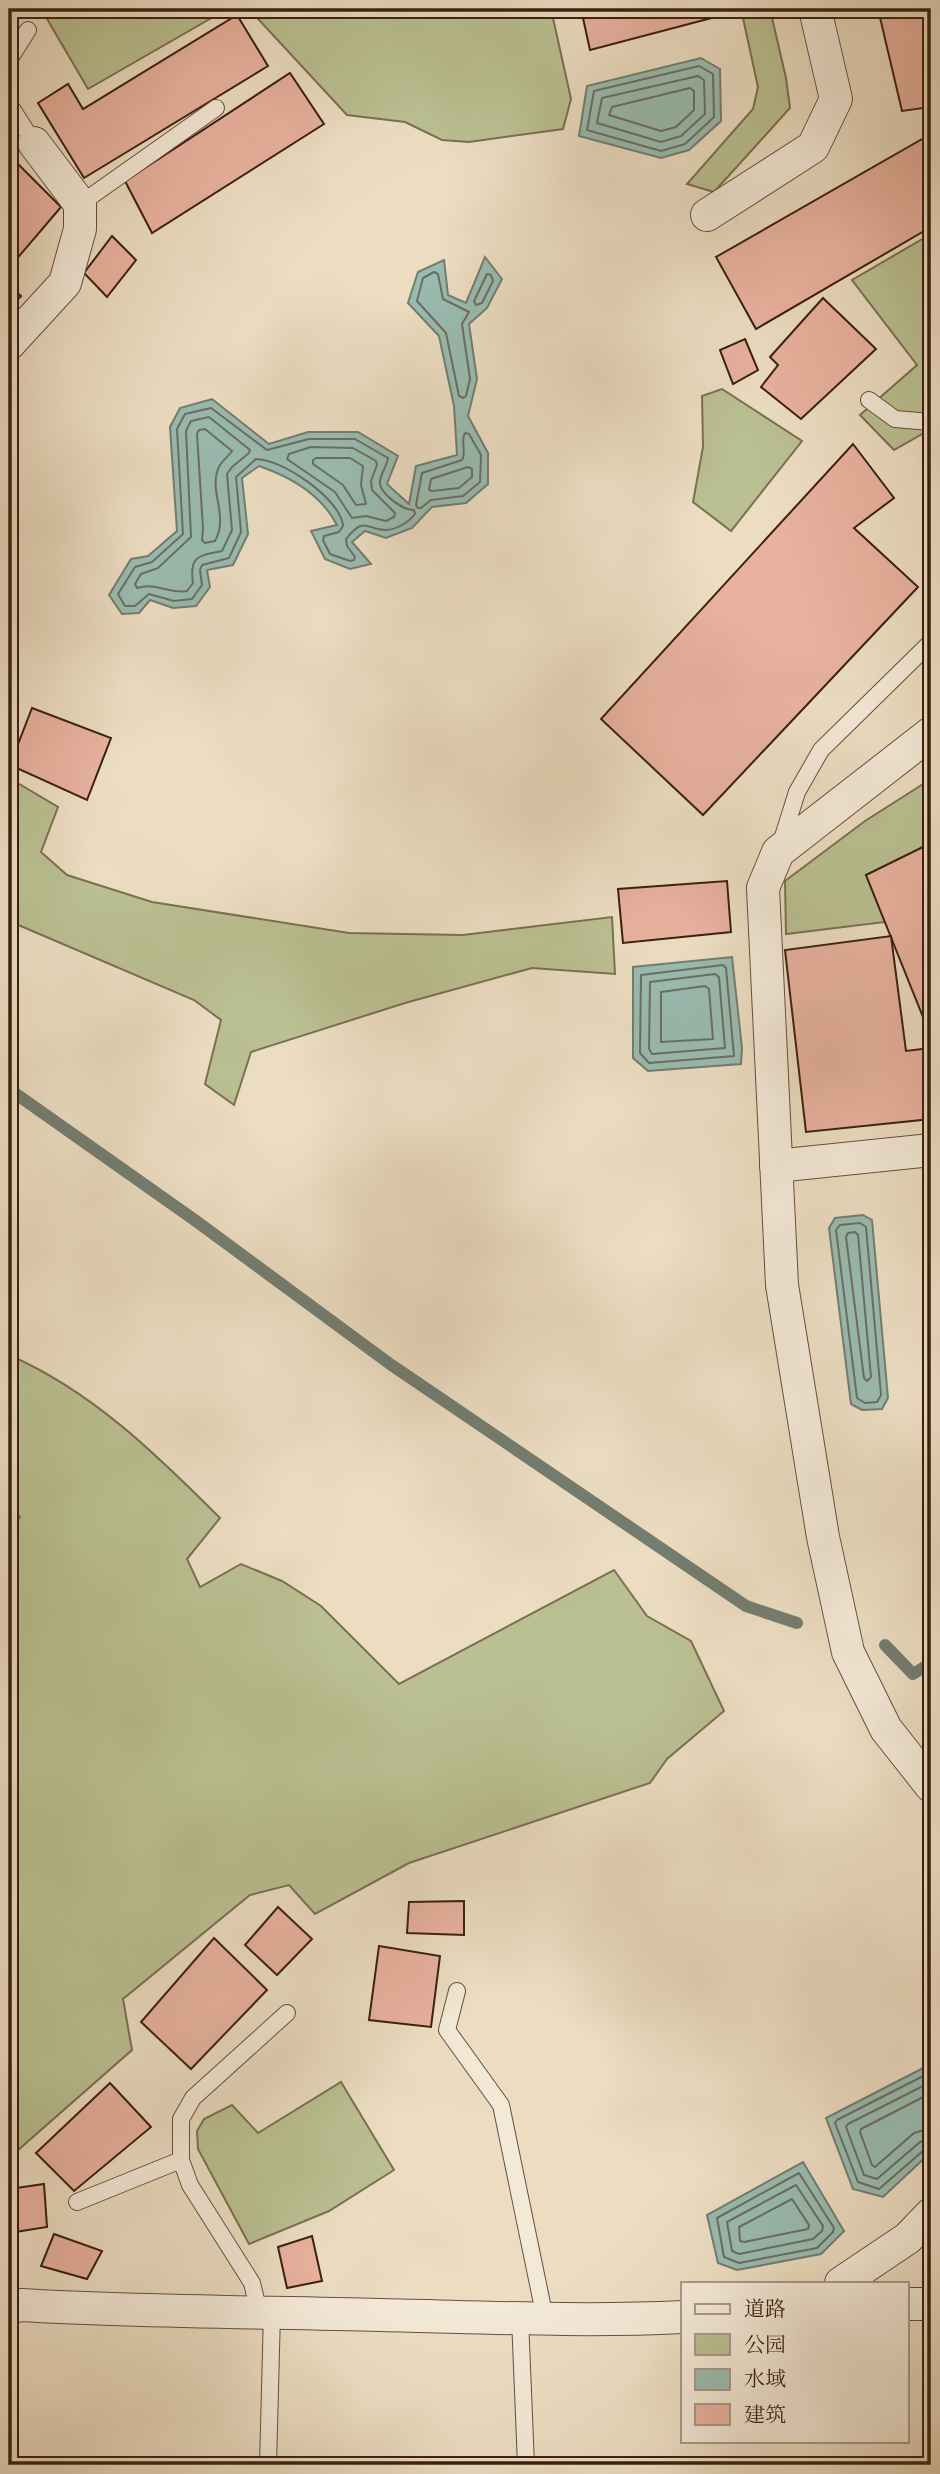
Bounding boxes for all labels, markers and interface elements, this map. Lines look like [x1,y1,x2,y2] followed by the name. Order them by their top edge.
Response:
[681,2282,908,2442] legend
[744,2293,786,2324] text: 道路
[744,2329,786,2360] text: 公园
[744,2363,786,2394] text: 水域
[744,2399,786,2430] text: 建筑

